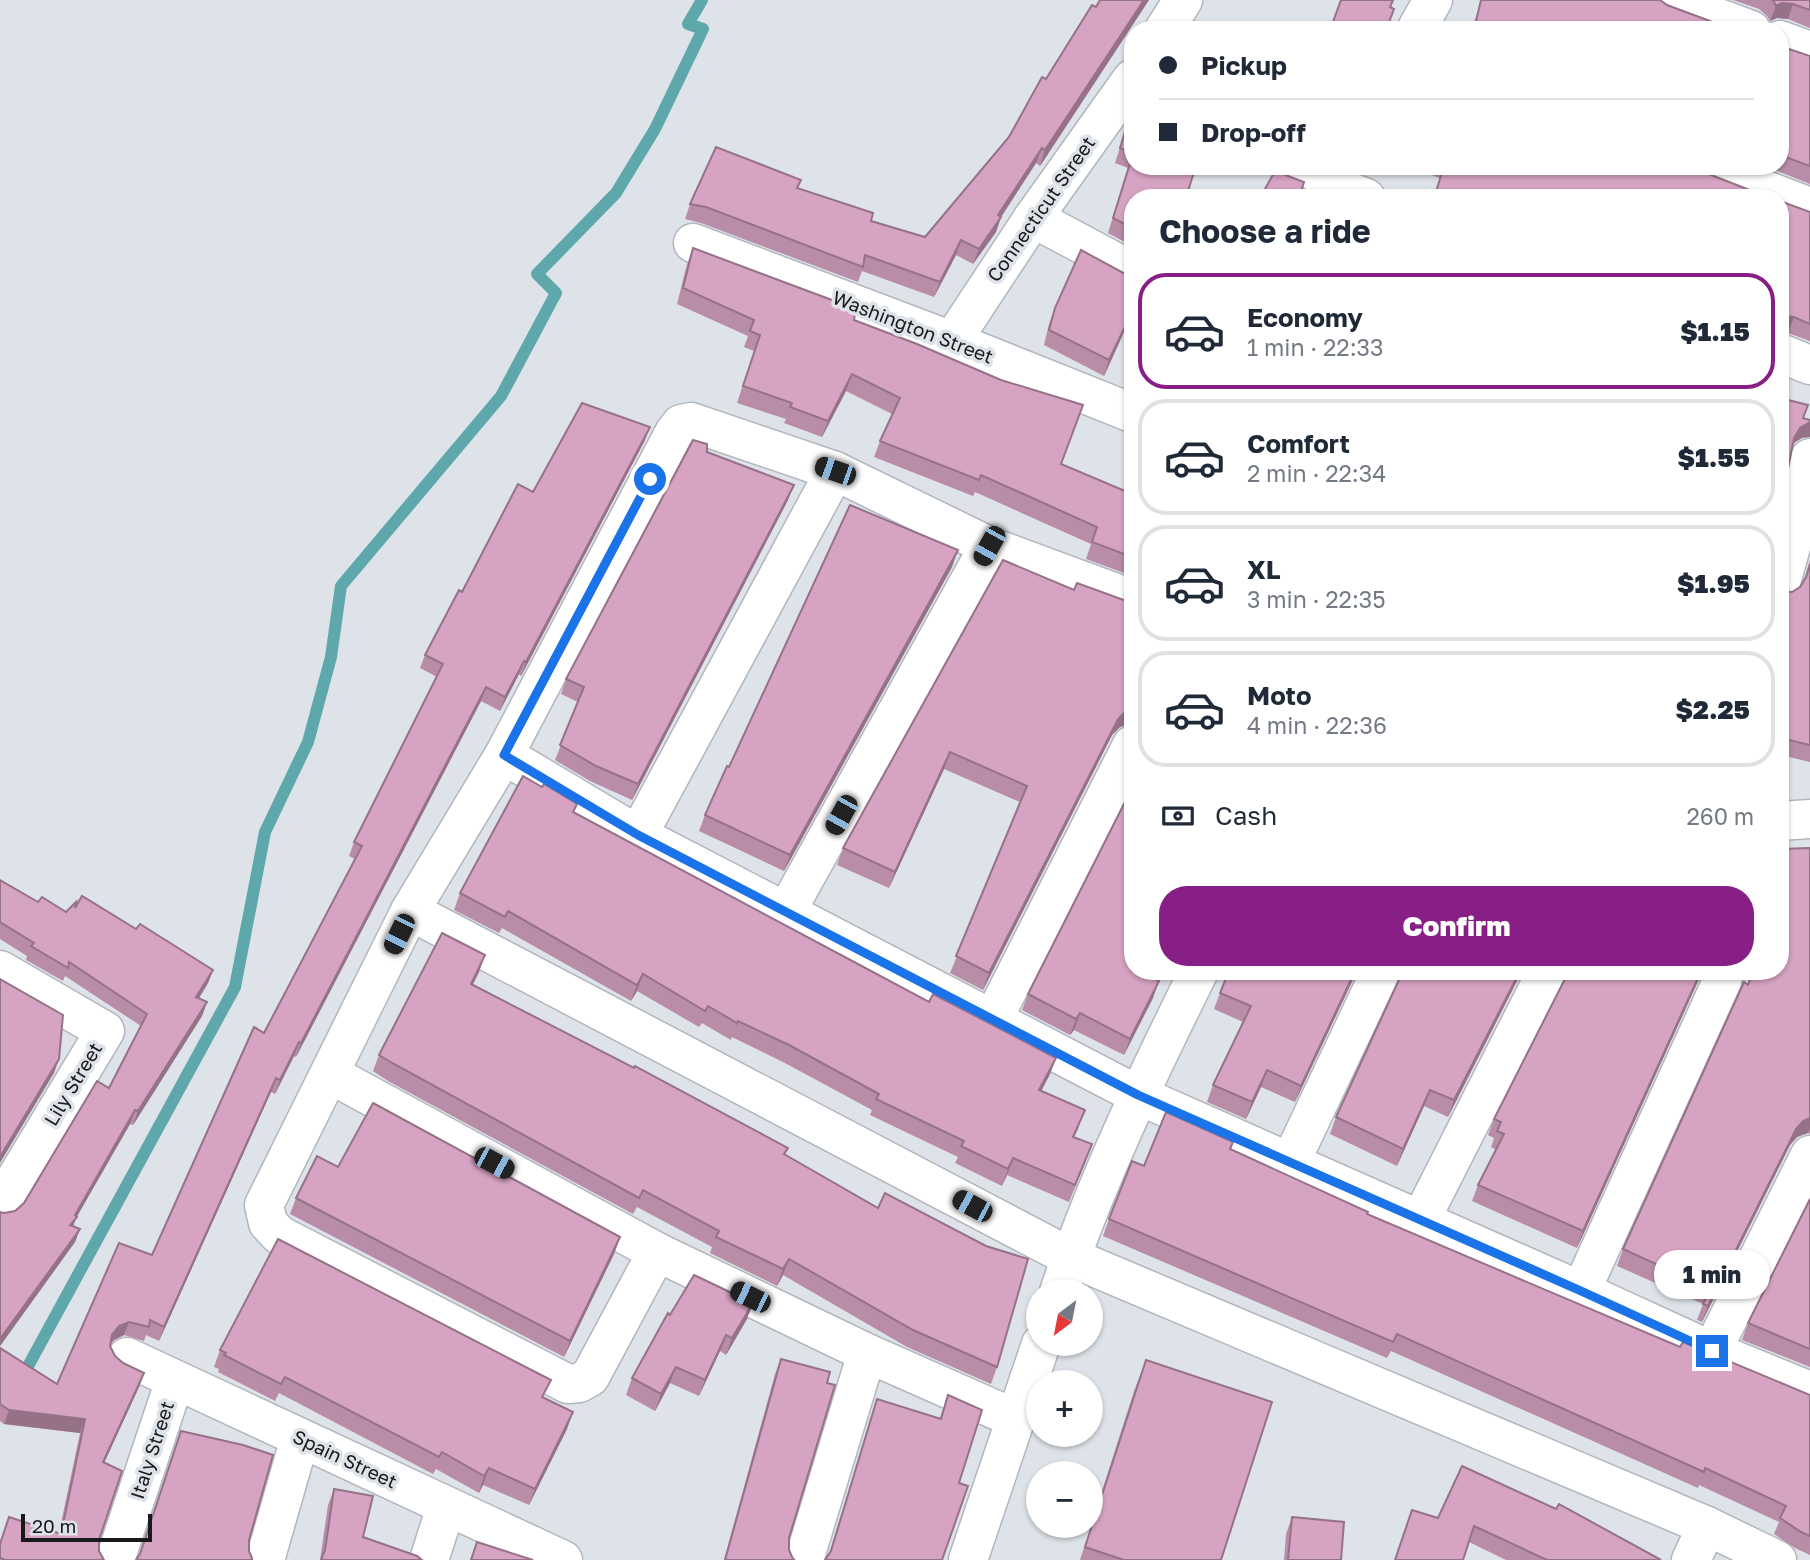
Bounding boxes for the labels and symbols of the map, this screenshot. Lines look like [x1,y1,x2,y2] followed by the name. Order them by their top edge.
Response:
[982,132,1099,286] street label: Connecticut Street
[830,285,997,368] street label: Washington Street
[812,454,859,488] car
[634,463,666,495] route start
[970,523,1009,569] car
[822,792,861,838] car
[381,911,418,957] car
[39,1038,106,1130] street label: Lily Street
[471,1144,518,1182] car
[949,1187,996,1225] car
[1654,1250,1770,1298] callout: 1 min
[727,1278,774,1316] car
[1026,1279,1102,1356] north arrow
[1696,1335,1728,1367] route end
[125,1398,178,1502] street label: Italy Street
[289,1424,401,1493] street label: Spain Street
[21,1511,152,1543] scale bar

